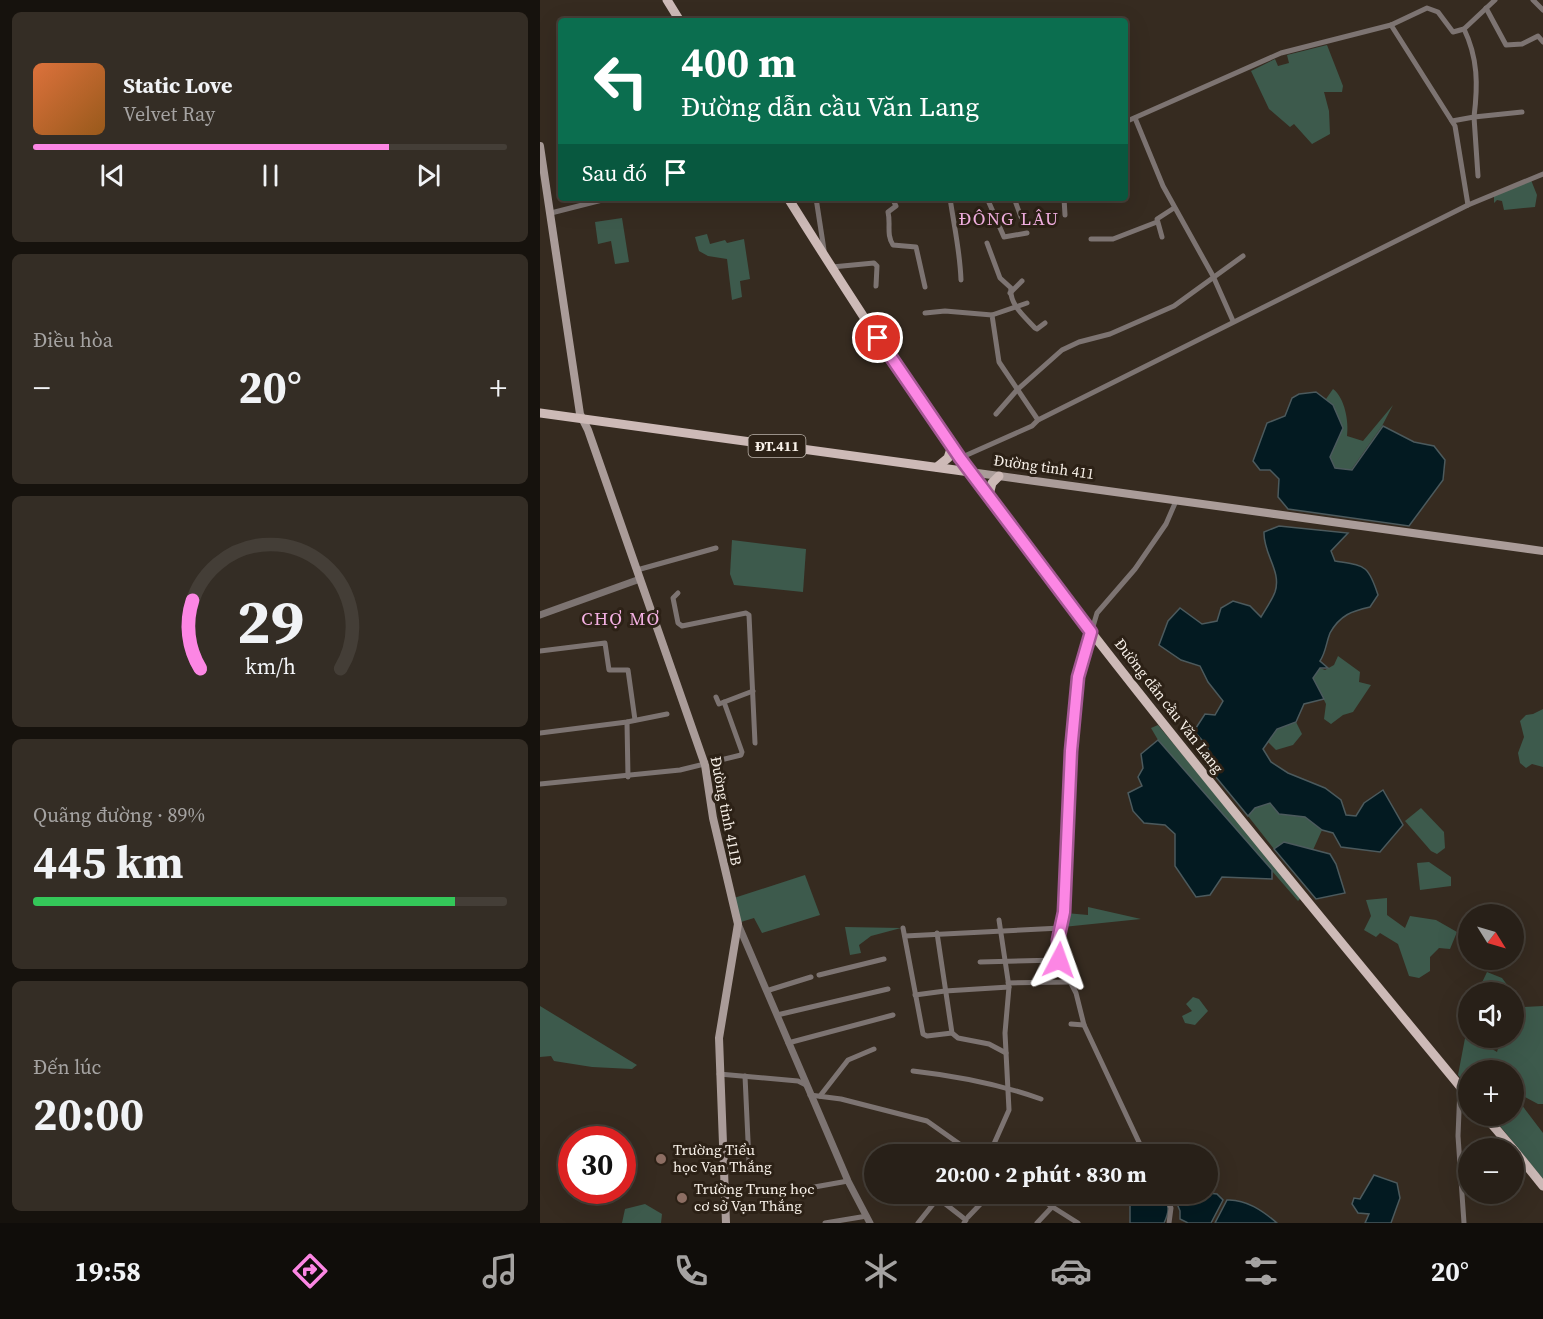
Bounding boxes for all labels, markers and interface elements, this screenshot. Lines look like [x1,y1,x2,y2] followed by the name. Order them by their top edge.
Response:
[681,33,796,91] text: 400 m
[582,42,660,120] icon: left
[123,70,233,100] text: Static Love
[681,88,979,125] text: Đường dẫn cầu Văn Lang
[123,100,215,128] text: Velvet Ray
[659,156,692,189] icon: arrive
[582,158,647,188] text: Sau đó
[96,159,129,192] icon: previous
[254,159,287,192] icon: pause
[412,159,445,192] icon: next
[958,206,1060,231] district label: ĐÔNG LÂU
[852,312,903,363] pin
[861,321,894,354] icon: arrive
[33,326,113,354] text: Điều hòa
[238,356,302,418] text: 20°
[33,365,51,410] text: −
[489,365,507,410] text: +
[748,435,806,457] road number: ĐT.411
[992,449,1096,484] street label: Đường tỉnh 411
[236,578,304,664] text: 29
[581,606,661,631] district label: CHỢ MƠ
[1110,634,1229,778] street label: Đường dẫn cầu Văn Lang
[244,652,296,681] text: km/h
[706,754,747,867] street label: Đường tỉnh 411B
[33,801,205,829] text: Quãng đường · 89%
[33,831,184,893] text: 445 km
[1458,904,1524,970] north arrow
[1458,904,1524,1204] map controls
[1027,928,1091,992] position arrow
[1458,982,1524,1048] button: sound
[33,1053,101,1081] text: Đến lúc
[1458,1060,1524,1126] button: +
[33,1083,144,1145] text: 20:00
[558,1126,636,1204] speed limit sign: 30
[1458,1138,1524,1204] button: −
[673,1139,772,1177] place label: Trường Tiểu học Vạn Thắng
[654,1152,668,1166] marker: Trường Tiểu học Vạn Thắng
[935,1159,1147,1189] text: 20:00 · 2 phút · 830 m
[694,1178,815,1216] place label: Trường Trung học cơ sở Vạn Thắng
[675,1191,689,1205] marker: Trường Trung học cơ sở Vạn Thắng
[289,1250,331,1292] icon: directions
[479,1250,521,1292] icon: music
[670,1250,712,1292] icon: phone
[860,1250,902,1292] icon: climate
[1050,1250,1092,1292] icon: car
[1240,1250,1282,1292] icon: filters
[74,1253,141,1290] text: 19:58
[1431,1253,1469,1290] text: 20°

